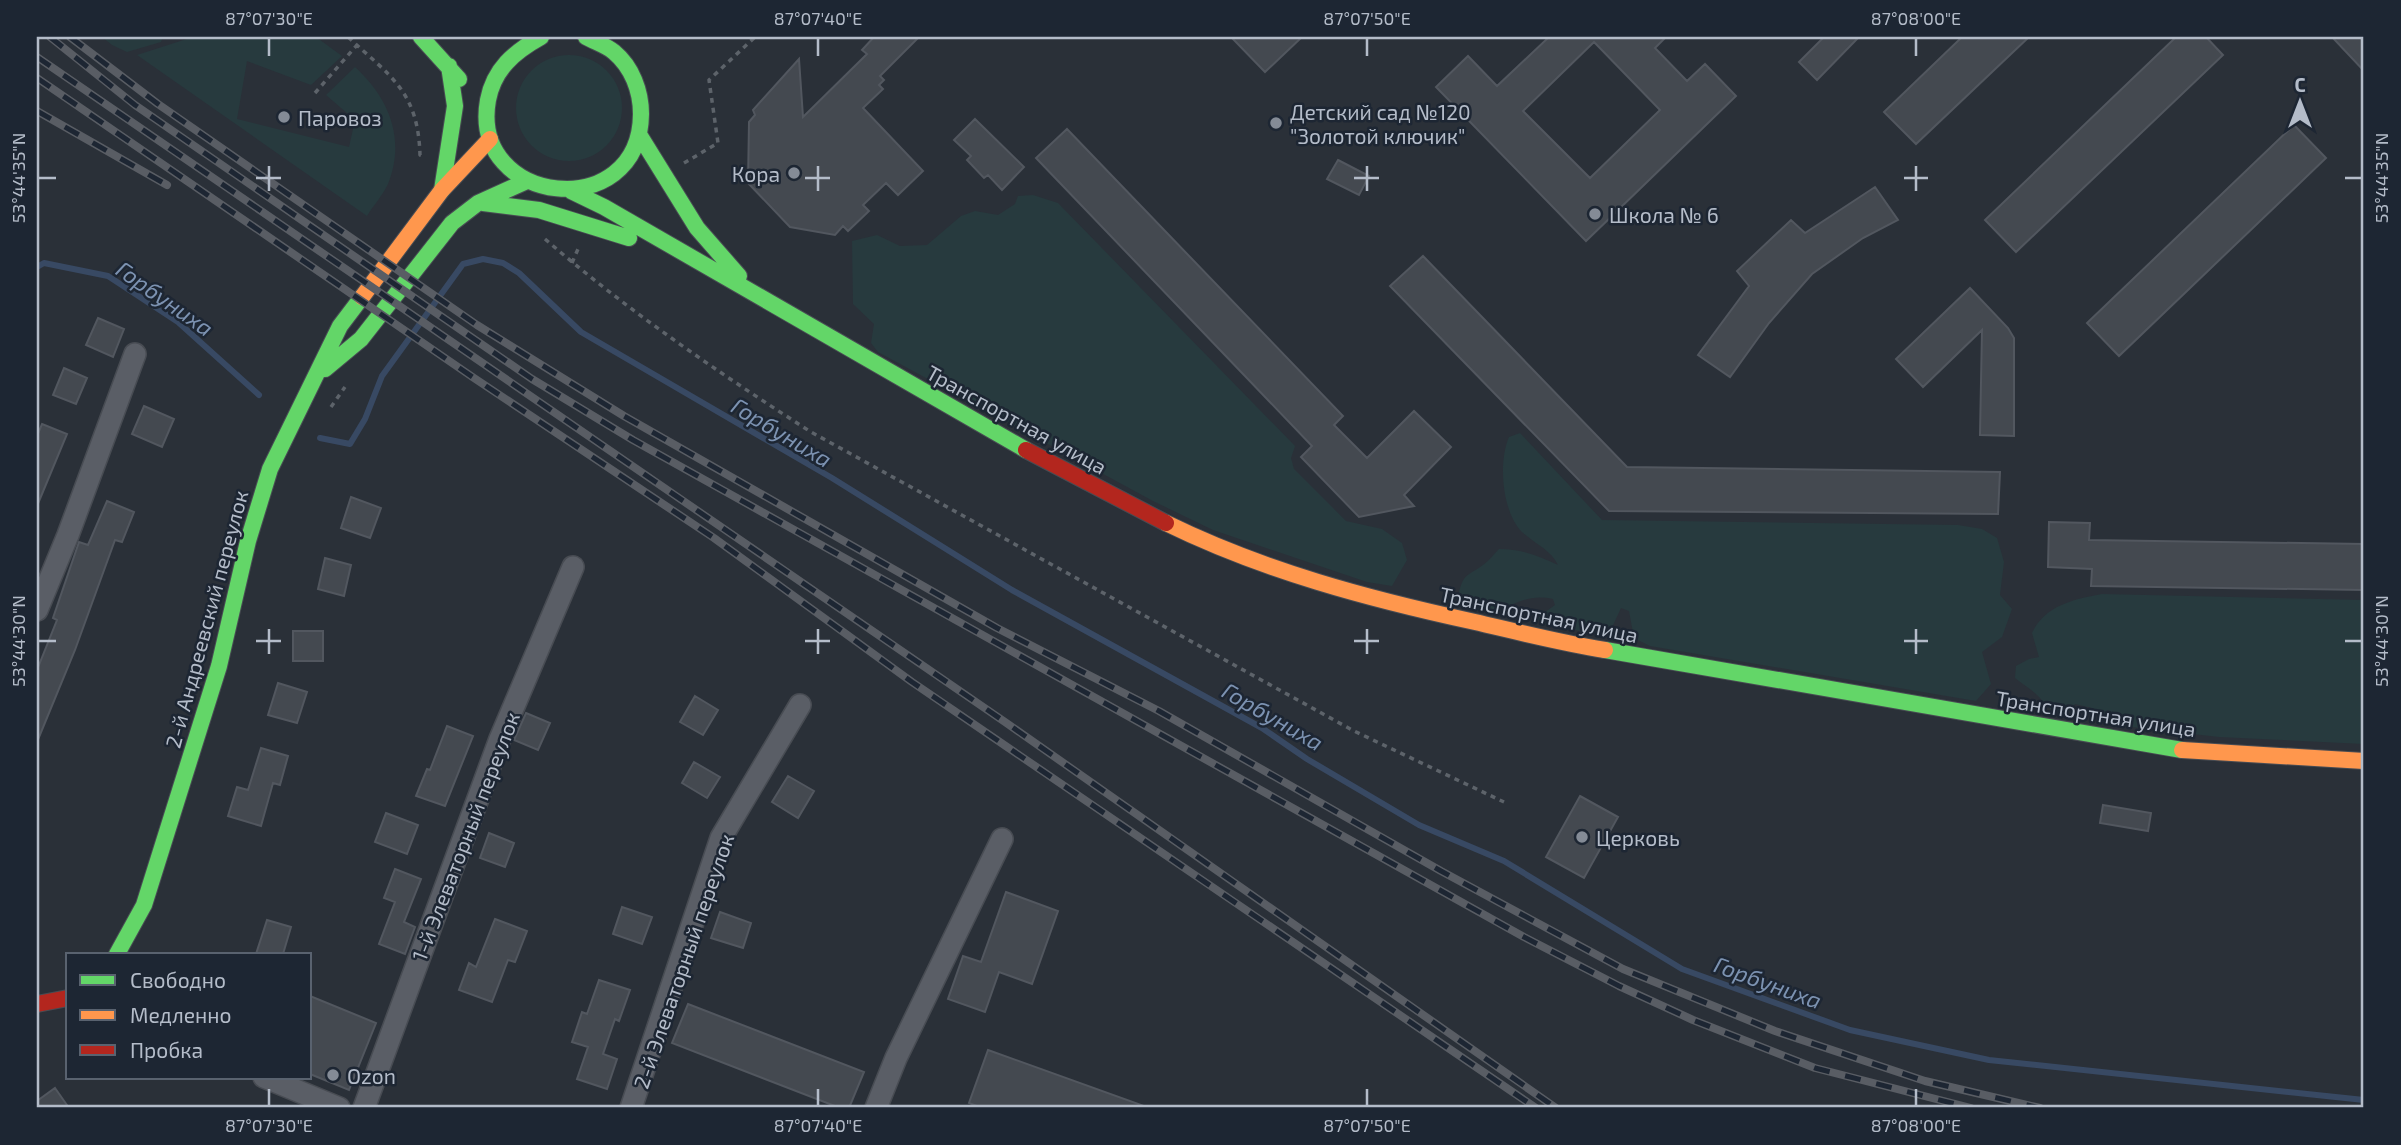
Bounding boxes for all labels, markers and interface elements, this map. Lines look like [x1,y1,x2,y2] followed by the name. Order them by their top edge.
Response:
[225,7,313,29] text: 87°07'30"E
[774,7,862,29] text: 87°07'40"E
[1323,7,1411,29] text: 87°07'50"E
[1871,7,1961,29] text: 87°08'00"E
[2264,66,2334,136] north arrow
[2294,73,2306,96] text: С
[1290,99,1471,148] place label: Детский сад №120 "Золотой ключик"
[298,105,382,130] place label: Паровоз
[276,109,292,125] marker: Паровоз
[1268,115,1284,131] marker: Детский сад №120 "Золотой ключик"
[7,133,29,223] text: 53°44'35"N
[2370,133,2392,223] text: 53°44'35"N
[732,161,780,186] place label: Кора
[786,165,802,181] marker: Кора
[1609,202,1719,227] place label: Школа № 6
[1587,206,1603,222] marker: Школа № 6
[111,254,219,342] water label: Горбуниха
[922,359,1111,480] street label: Транспортная улица
[727,391,837,473] water label: Горбуниха
[160,487,253,751] street label: 2-й Андреевский переулок
[1437,581,1640,648] street label: Транспортная улица
[7,595,29,687] text: 53°44'30"N
[2370,595,2392,687] text: 53°44'30"N
[1217,676,1329,756] water label: Горбуниха
[1994,685,2198,742] street label: Транспортная улица
[406,708,525,964] street label: 1-й Элеваторный переулок
[1596,825,1680,850] place label: Церковь
[1574,829,1590,845] marker: Церковь
[628,830,739,1092] street label: 2-й Элеваторный переулок
[1711,950,1825,1014] water label: Горбуниха
[66,953,312,1078] legend
[130,967,226,992] text: Свободно
[130,1002,232,1027] text: Медленно
[130,1037,203,1062] text: Пробка
[347,1063,396,1088] place label: Ozon
[325,1067,341,1083] marker: Ozon
[225,1114,313,1136] text: 87°07'30"E
[774,1114,862,1136] text: 87°07'40"E
[1323,1114,1411,1136] text: 87°07'50"E
[1871,1114,1961,1136] text: 87°08'00"E

